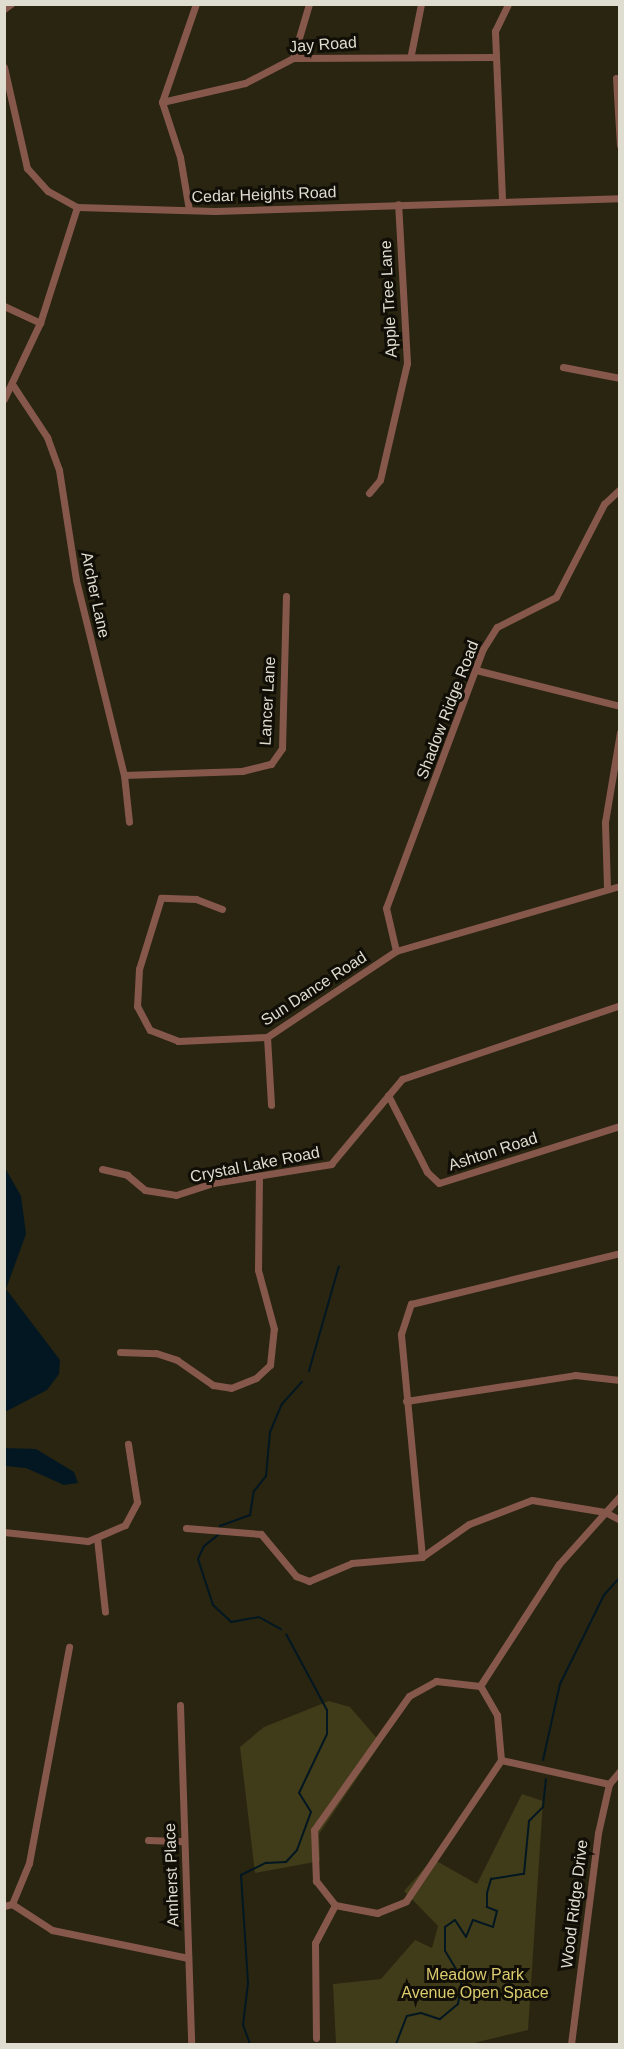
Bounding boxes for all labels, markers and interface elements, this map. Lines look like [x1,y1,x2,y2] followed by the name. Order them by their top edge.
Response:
[289,33,357,57] street label: Jay Road
[191,183,337,207] street label: Cedar Heights Road
[376,240,402,358] street label: Apple Tree Lane
[77,550,113,640] street label: Archer Lane
[413,638,483,782] street label: Shadow Ridge Road
[256,656,280,746] street label: Lancer Lane
[258,948,370,1030] street label: Sun Dance Road
[446,1129,540,1175] street label: Ashton Road
[189,1143,321,1187] street label: Crystal Lake Road
[161,1823,183,1927] street label: Amherst Place
[558,1839,592,1969] street label: Wood Ridge Drive
[401,1965,549,2003] park label: Meadow Park Avenue Open Space

